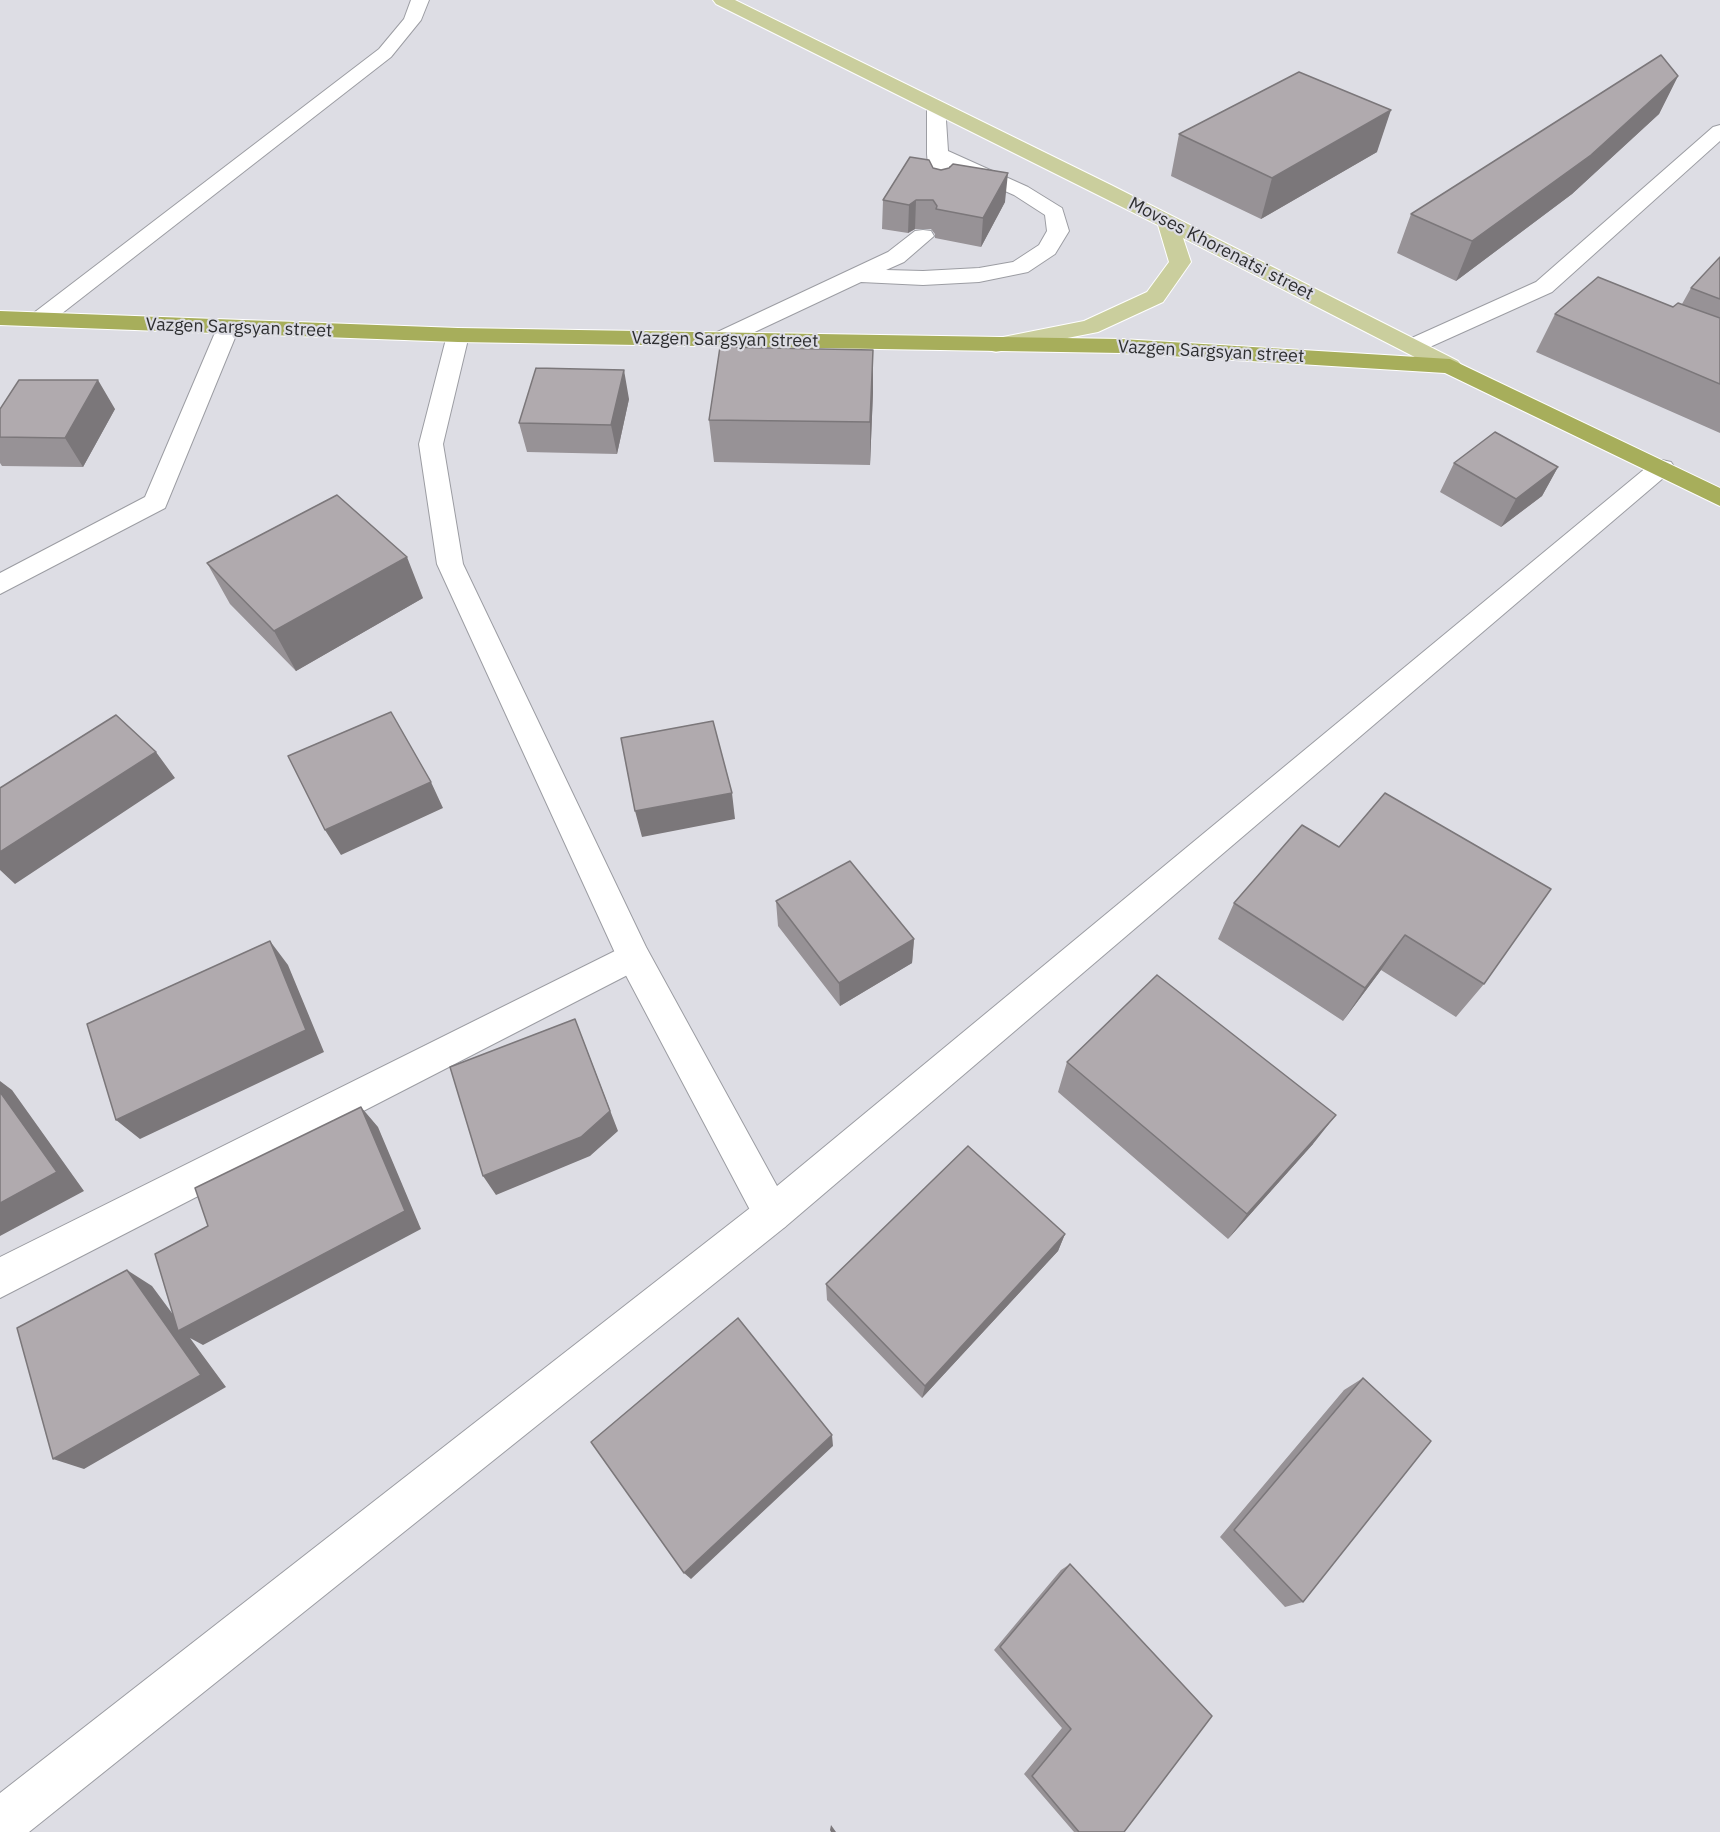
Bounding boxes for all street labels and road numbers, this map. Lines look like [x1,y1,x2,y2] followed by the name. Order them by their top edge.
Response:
[1125,193,1317,305] street label: Movses Khorenatsi street
[145,314,333,342] street label: Vazgen Sargsyan street
[631,328,819,352] street label: Vazgen Sargsyan street
[1117,336,1305,368] street label: Vazgen Sargsyan street

